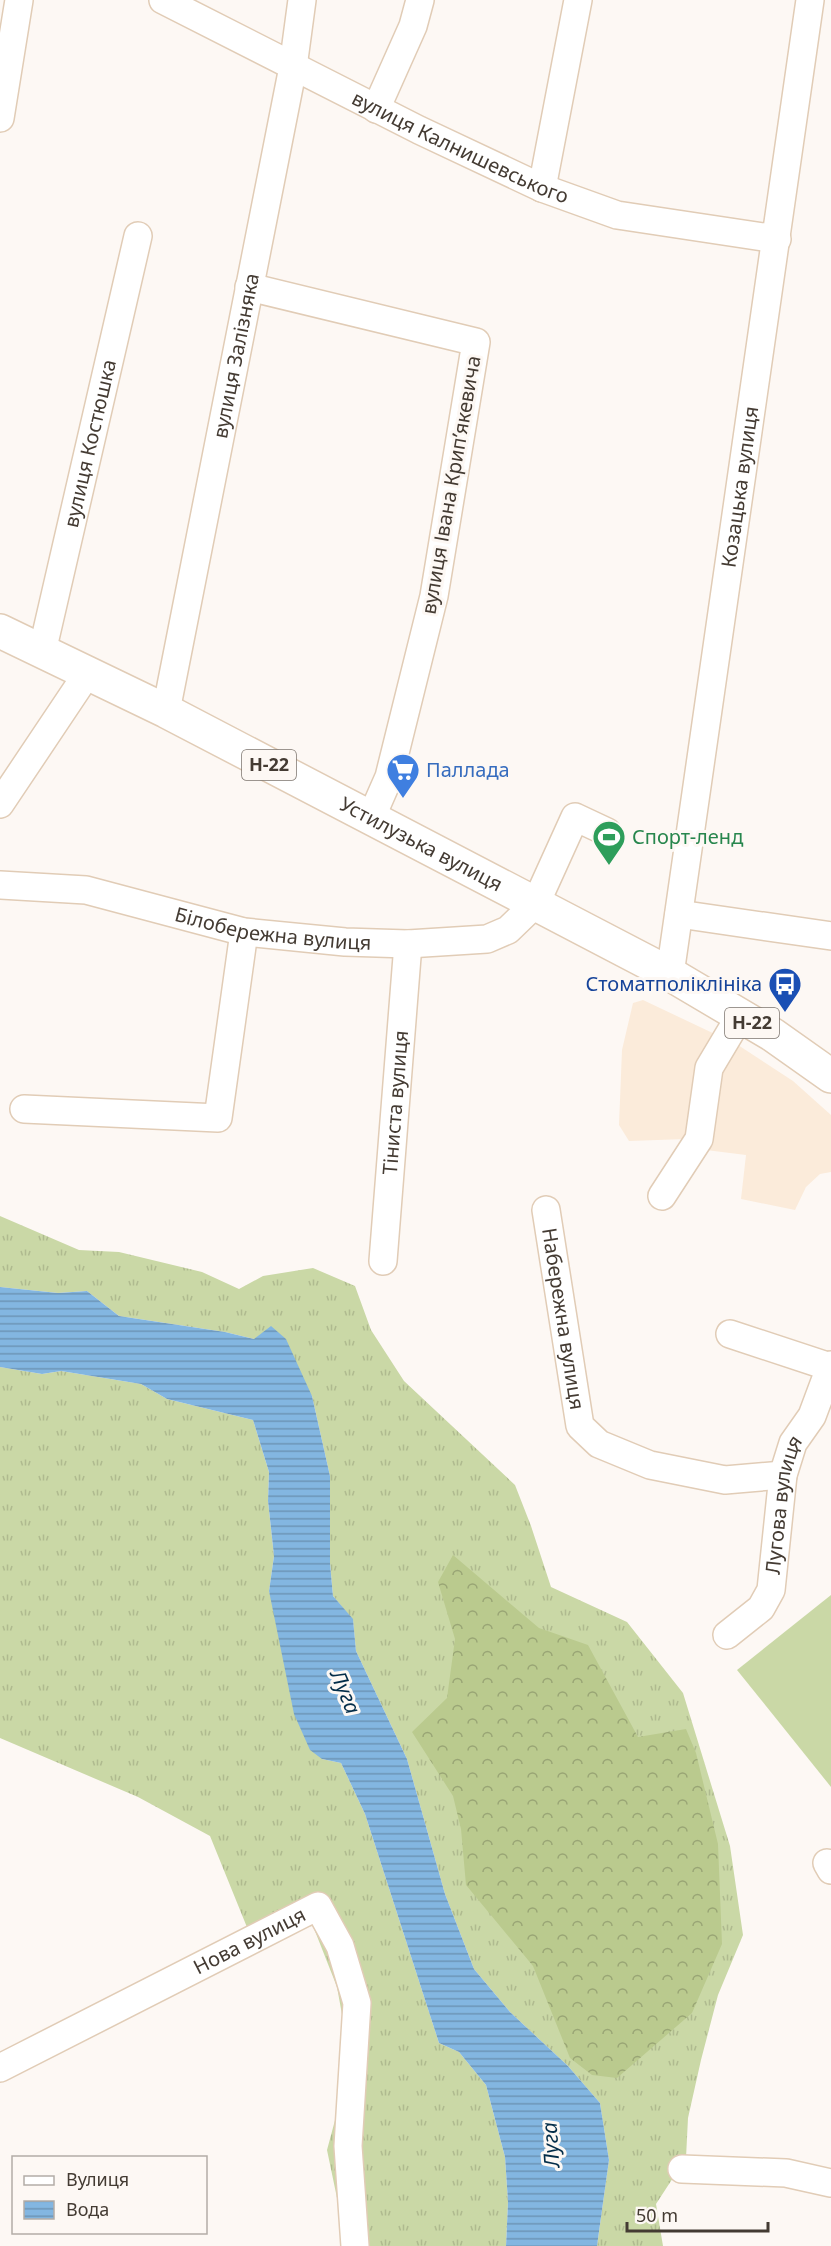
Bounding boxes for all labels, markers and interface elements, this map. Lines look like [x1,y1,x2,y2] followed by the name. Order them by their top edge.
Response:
[348,84,572,209] street label: вулиця Калнишевського
[206,271,265,441] street label: вулиця Залізняка
[414,353,487,616] street label: вулиця Івана Крипʼякевича
[57,357,122,530] street label: вулиця Костюшка
[715,404,764,569] street label: Козацька вулиця
[242,750,296,780] road number: Н-22
[385,752,421,799] supermarket icon: Паллада
[426,756,510,783] place label: Паллада
[335,790,507,897] street label: Устилузька вулиця
[591,819,627,866] sports icon: Спорт-ленд
[632,823,743,850] place label: Спорт-ленд
[172,900,372,956] street label: Білобережна вулиця
[767,966,803,1013] bus stop icon: Стоматполіклініка
[585,970,762,997] place label: Стоматполіклініка
[725,1008,779,1038] road number: Н-22
[376,1029,414,1176] street label: Тіниста вулиця
[536,1226,591,1411] street label: Набережна вулиця
[759,1429,808,1576] street label: Лугова вулиця
[324,1664,368,1718] water label: Луга
[189,1901,310,1980] street label: Нова вулиця
[534,2121,566,2170] water label: Луга
[12,2156,207,2234] legend
[66,2167,129,2191] text: Вулиця
[627,2195,768,2233] scale bar
[66,2197,109,2221] text: Вода
[636,2203,678,2227] text: 50 m

